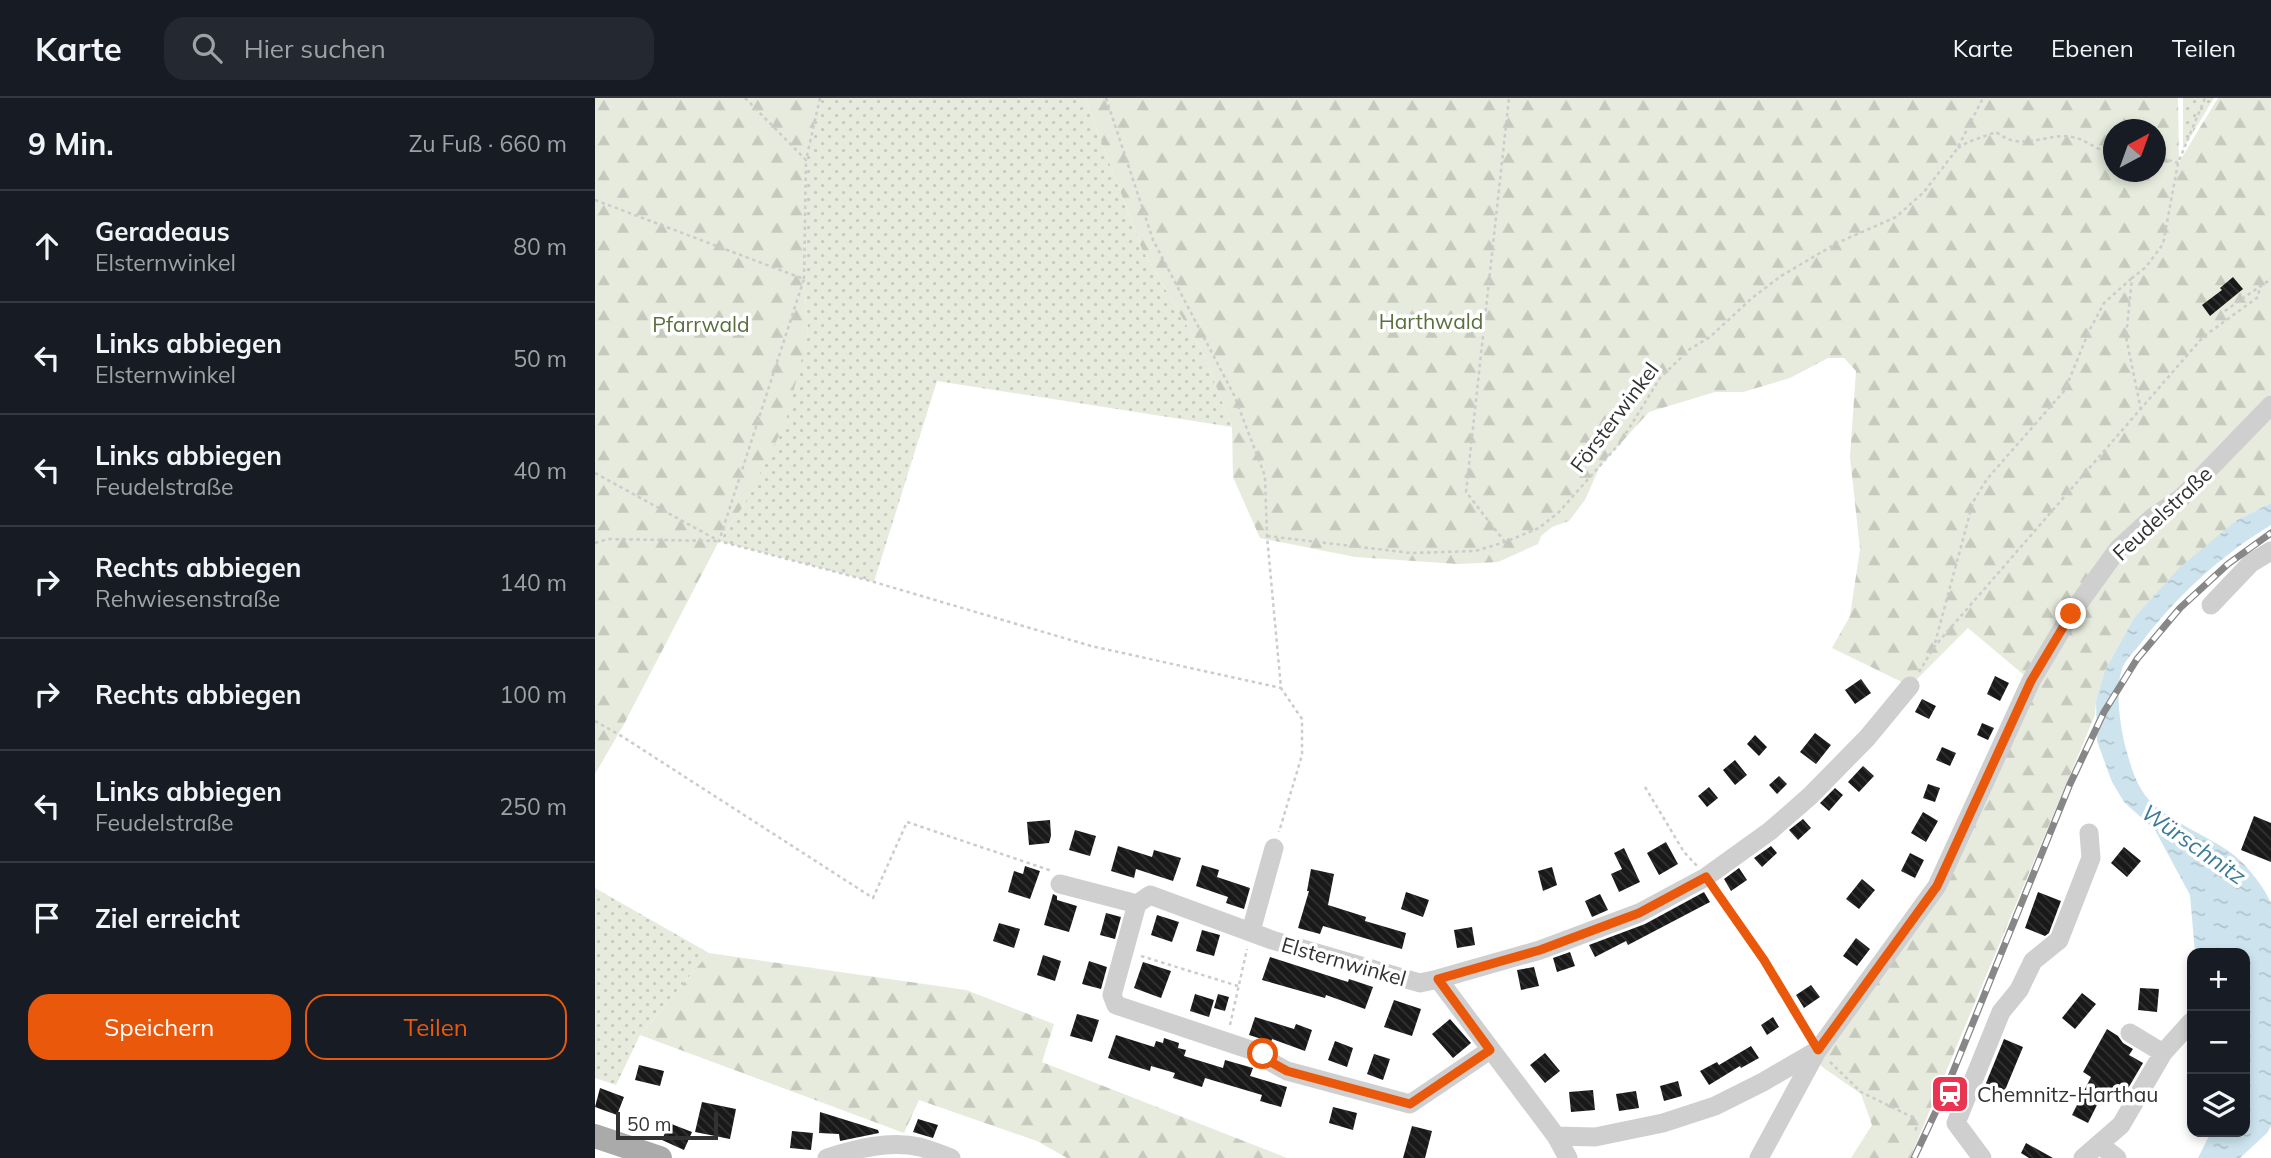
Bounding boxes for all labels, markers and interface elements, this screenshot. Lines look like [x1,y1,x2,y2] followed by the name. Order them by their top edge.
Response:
[164,17,654,80] search box
[35,28,122,69] text: Karte
[188,29,226,67] icon: search
[244,32,386,65] text: Hier suchen
[1953,33,2013,63] text: Karte
[2051,33,2134,63] text: Ebenen
[2172,33,2236,63] text: Teilen
[2103,119,2166,182] north arrow
[28,125,114,163] text: 9 Min.
[409,129,567,158] text: Zu Fuß · 660 m
[95,215,230,248] text: Geradeaus
[28,227,66,265] icon: ahead
[513,232,567,261] text: 80 m
[95,248,236,277] text: Elsternwinkel
[1379,308,1483,334] park label: Harthwald
[652,311,750,337] park label: Pfarrwald
[95,327,282,360] text: Links abbiegen
[28,339,66,377] icon: left
[513,344,567,373] text: 50 m
[1564,357,1664,477] street label: Försterwinkel
[95,360,236,389] text: Elsternwinkel
[95,439,282,472] text: Links abbiegen
[28,451,66,489] icon: left
[513,456,567,485] text: 40 m
[2107,460,2217,566] street label: Feudelstraße
[95,472,234,501] text: Feudelstraße
[95,551,301,584] text: Rechts abbiegen
[28,563,66,601] icon: right
[499,568,567,597] text: 140 m
[95,584,280,613] text: Rehwiesenstraße
[2055,598,2086,629] route end
[28,675,66,713] icon: right
[95,678,301,711] text: Rechts abbiegen
[499,680,567,709] text: 100 m
[95,775,282,808] text: Links abbiegen
[28,787,66,825] icon: left
[499,792,567,821] text: 250 m
[2136,797,2252,891] water label: Würschnitz
[95,808,234,837] text: Feudelstraße
[28,899,66,937] icon: arrive
[95,902,240,935] text: Ziel erreicht
[1279,931,1409,991] street label: Elsternwinkel
[2187,948,2250,1137] map controls
[2187,948,2250,1011] button: +
[28,994,291,1060] button: Speichern
[305,994,567,1060] button: Teilen
[2187,1011,2250,1074] button: −
[1247,1038,1278,1069] route start
[1929,1073,1971,1115] station icon: Chemnitz-Harthau
[2187,1074,2250,1137] button: layers
[1977,1081,2159,1107] place label: Chemnitz-Harthau
[616,1109,717,1141] scale bar
[627,1112,671,1136] text: 50 m

